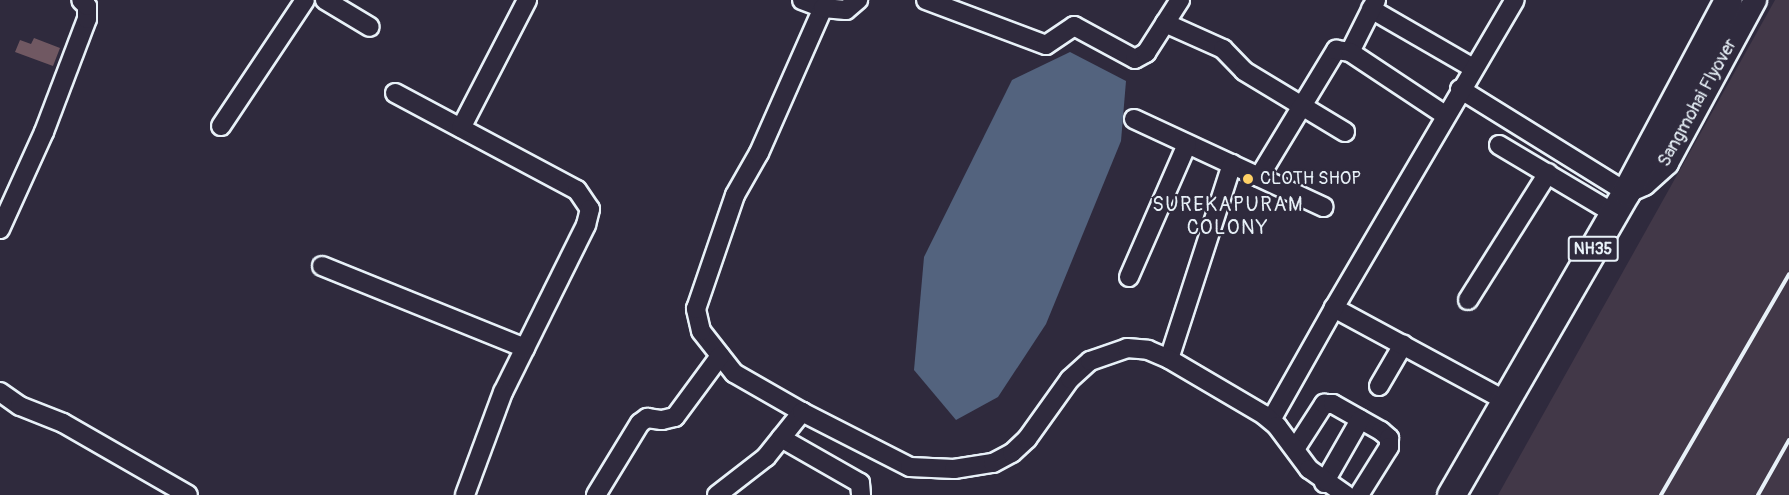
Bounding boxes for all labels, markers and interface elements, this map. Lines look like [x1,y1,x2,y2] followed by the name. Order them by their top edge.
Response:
[1654,35,1742,171] street label: Sangmohai Flyover
[1260,168,1361,190] place label: CLOTH SHOP
[1241,172,1255,186] marker: CLOTH SHOP
[1152,192,1304,239] district label: SUREKAPURAM COLONY
[1568,236,1618,262] road number: NH35

